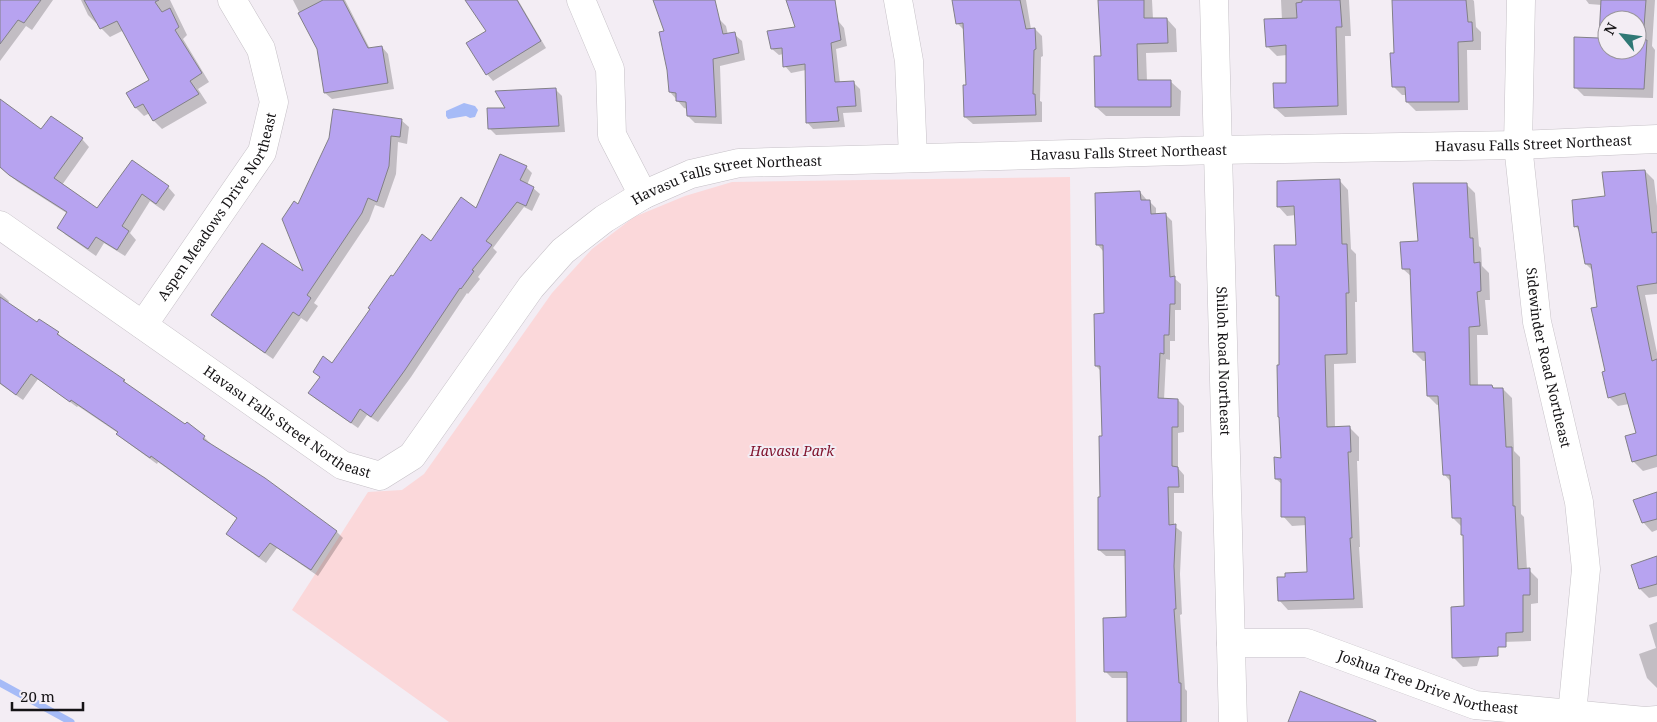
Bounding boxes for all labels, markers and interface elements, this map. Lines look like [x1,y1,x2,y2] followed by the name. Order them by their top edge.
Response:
[1597,10,1647,60] north arrow
[1599,19,1621,38] text: N
[153,110,280,304] street label: Aspen Meadows Drive Northeast
[1435,130,1632,155] street label: Havasu Falls Street Northeast
[1030,140,1227,164] street label: Havasu Falls Street Northeast
[627,151,822,209] street label: Havasu Falls Street Northeast
[1522,266,1576,449] street label: Sidewinder Road Northeast
[1213,286,1235,436] street label: Shiloh Road Northeast
[200,361,373,482] street label: Havasu Falls Street Northeast
[749,441,835,460] park label: Havasu Park
[1334,645,1519,718] street label: Joshua Tree Drive Northeast
[12,680,84,712] scale bar
[20,686,55,706] text: 20 m

